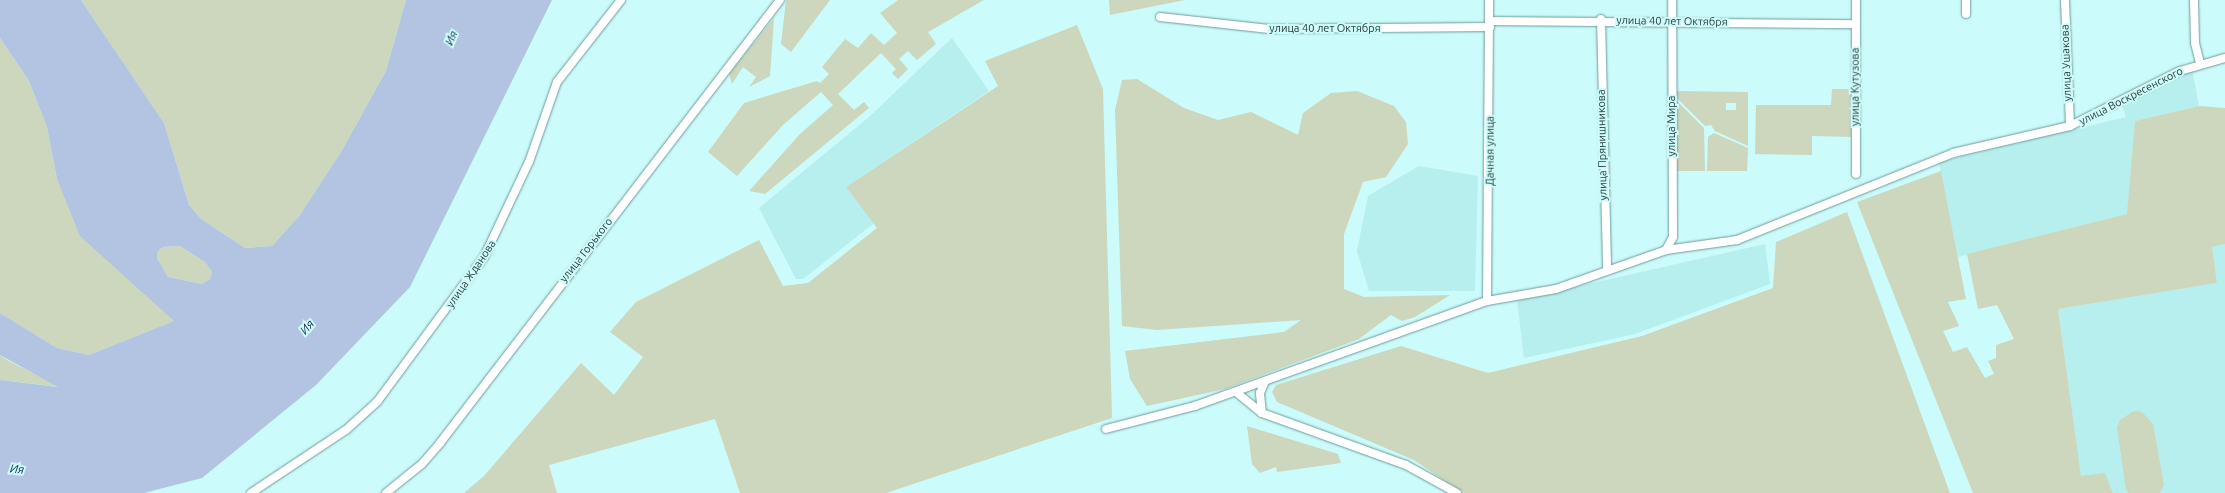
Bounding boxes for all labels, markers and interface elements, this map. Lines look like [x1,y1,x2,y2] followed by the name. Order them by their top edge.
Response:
[1616,13,1728,29] street label: улица 40 лет Октября
[1269,21,1381,35] street label: улица 40 лет Октября
[2058,24,2074,102] street label: улица Ушакова
[442,29,460,47] water label: Ия
[1848,48,1862,126] street label: улица Кутузова
[2077,64,2185,128] street label: улица Воскресенского
[1594,89,1610,201] street label: улица Прянишникова
[1664,96,1678,156] street label: улица Мира
[1483,116,1497,186] street label: Дачная улица
[557,215,615,285] street label: улица Горького
[443,238,499,310] street label: улица Жданова
[297,317,317,337] water label: Ия
[9,461,25,477] water label: Ия

